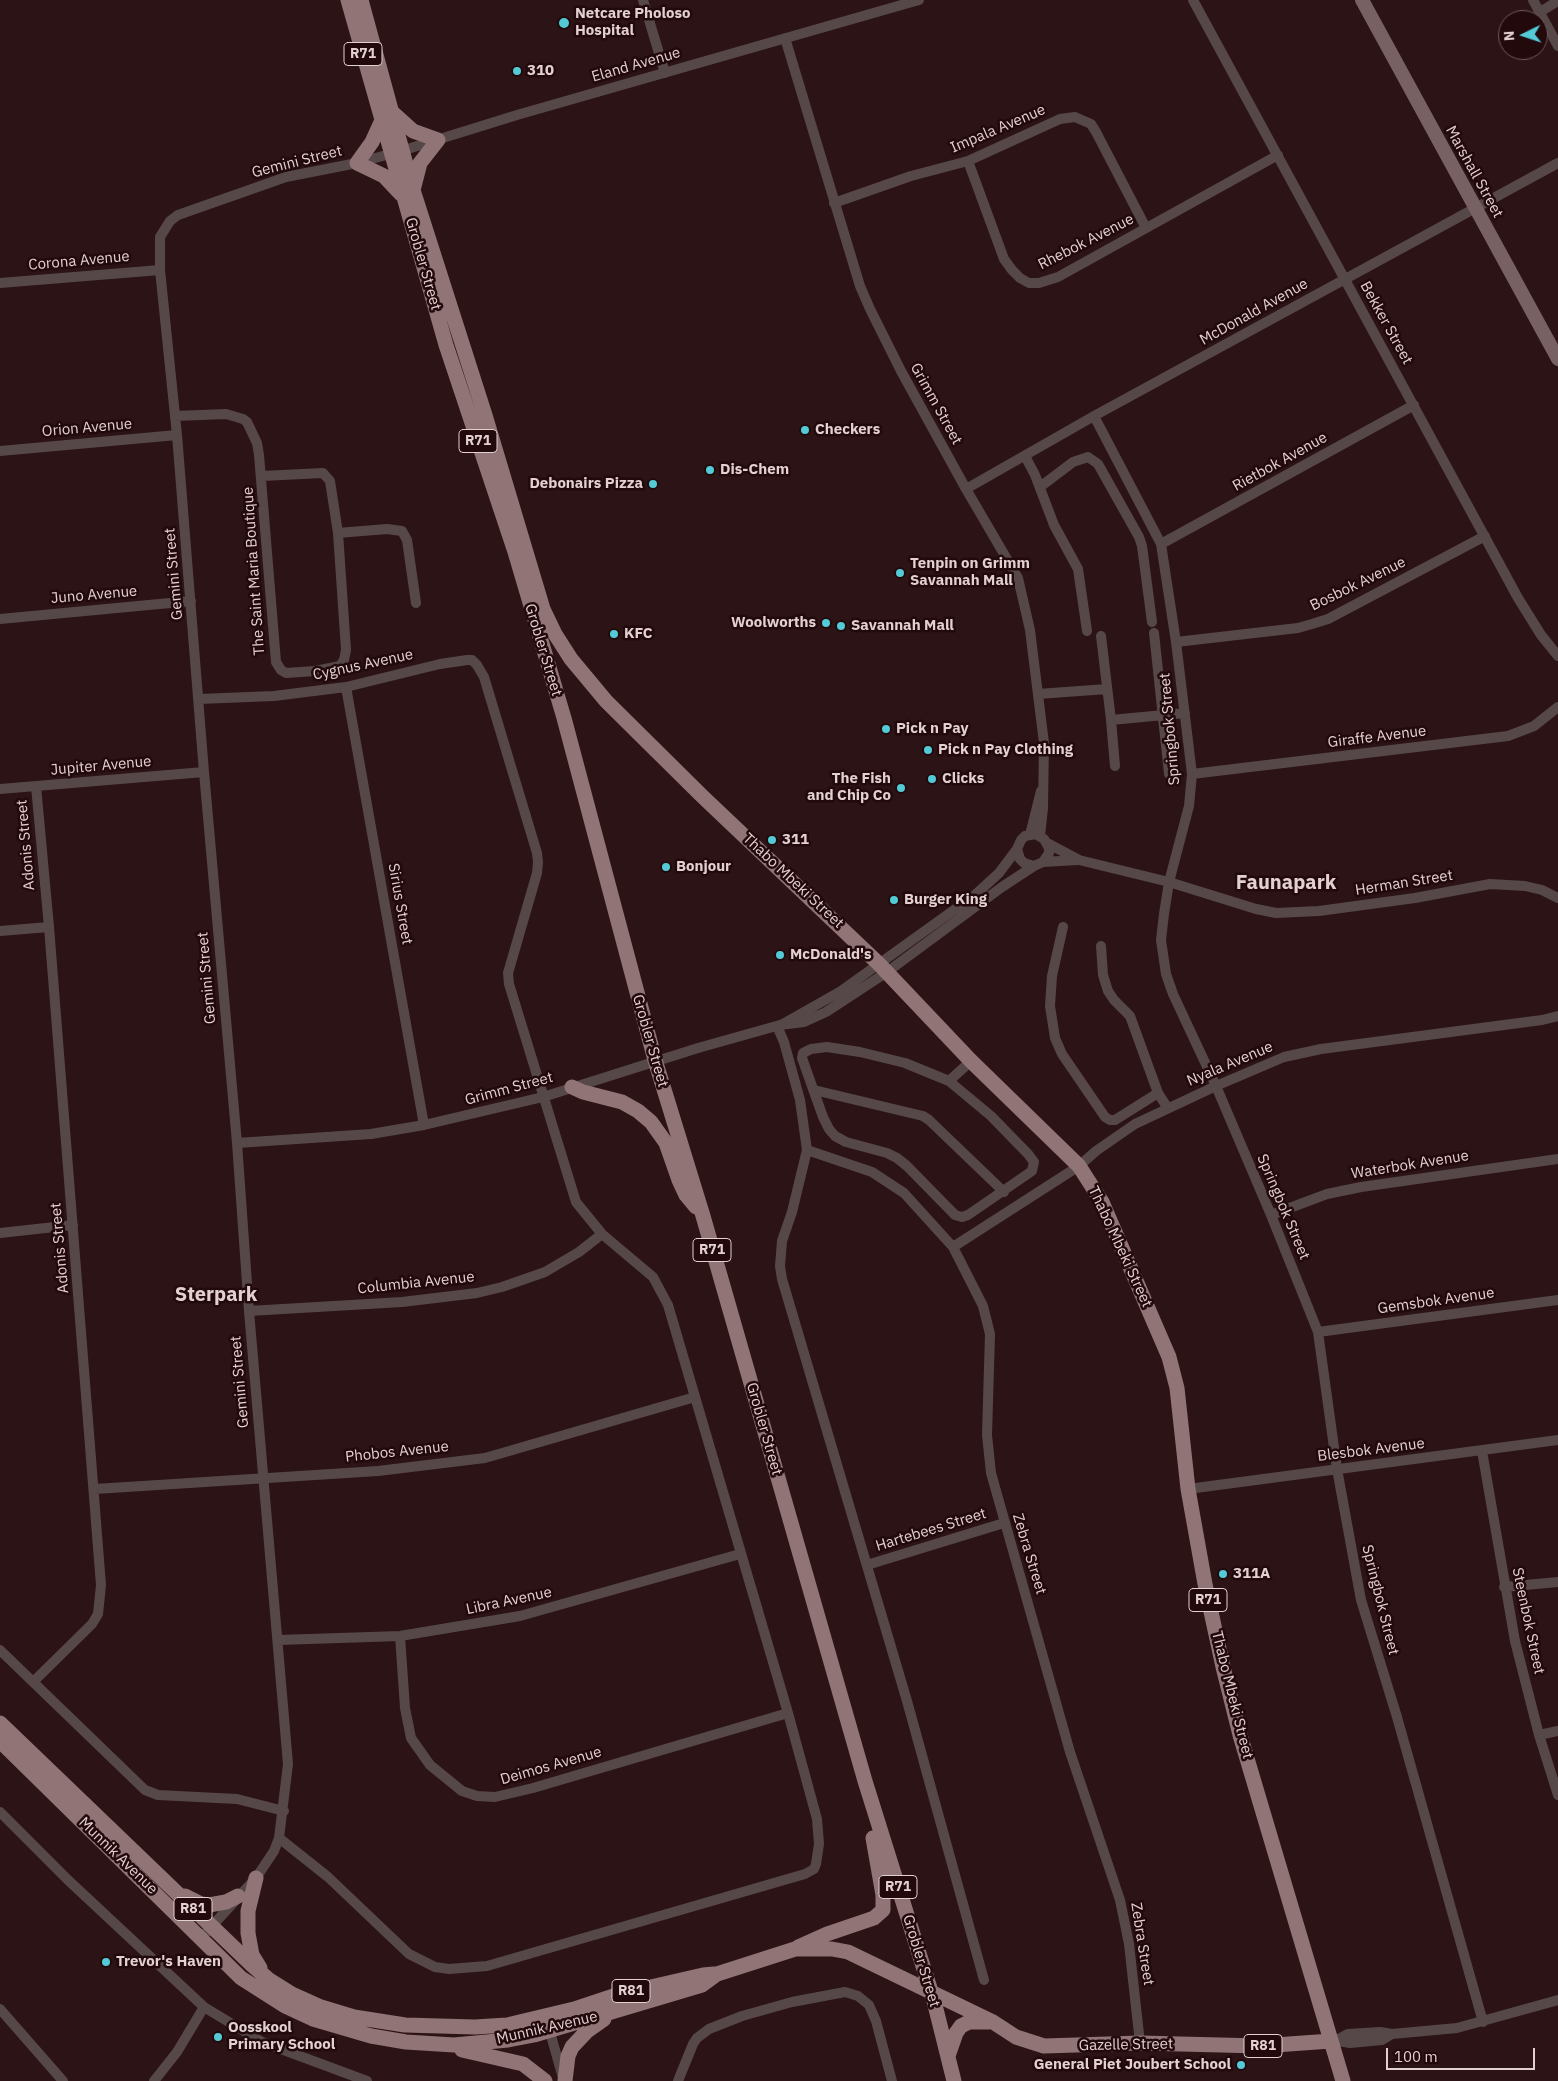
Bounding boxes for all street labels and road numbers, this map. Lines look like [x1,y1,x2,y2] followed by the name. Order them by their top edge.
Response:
[344,42,382,66] road number: R71
[589,44,683,86] street label: Eland Avenue
[948,101,1048,157] street label: Impala Avenue
[1441,123,1507,221] street label: Marshall Street
[250,142,344,182] street label: Gemini Street
[1035,210,1137,274] street label: Rhebok Avenue
[401,216,445,312] street label: Grobler Street
[28,248,130,274] street label: Corona Avenue
[1197,275,1311,349] street label: McDonald Avenue
[1356,278,1416,368] street label: Bekker Street
[906,360,966,448] street label: Grimm Street
[41,415,133,441] street label: Orion Avenue
[1230,429,1330,495] street label: Rietbok Avenue
[459,430,497,452] road number: R71
[239,486,269,656] street label: The Saint Maria Boutique
[161,527,187,621] street label: Gemini Street
[1307,553,1409,615] street label: Bosbok Avenue
[50,582,138,608] street label: Juno Avenue
[520,602,566,698] street label: Grobler Street
[311,646,415,684] street label: Cygnus Avenue
[1156,672,1184,786] street label: Springbok Street
[1327,722,1427,752] street label: Giraffe Avenue
[50,753,152,779] street label: Jupiter Avenue
[13,799,39,891] street label: Adonis Street
[739,830,847,932] street label: Thabo Mbeki Street
[384,862,416,946] street label: Sirius Street
[1354,866,1454,900] street label: Herman Street
[194,931,220,1025] street label: Gemini Street
[628,993,672,1089] street label: Grobler Street
[1184,1038,1276,1090] street label: Nyala Avenue
[463,1069,555,1109] street label: Grimm Street
[1350,1147,1470,1183] street label: Waterbok Avenue
[1253,1152,1313,1262] street label: Springbok Street
[1084,1184,1156,1310] street label: Thabo Mbeki Street
[47,1202,73,1294] street label: Adonis Street
[693,1238,731,1262] road number: R71
[357,1268,475,1298] street label: Columbia Avenue
[1376,1284,1496,1318] street label: Gemsbok Avenue
[227,1335,253,1429] street label: Gemini Street
[742,1381,786,1477] street label: Grobler Street
[1316,1434,1426,1466] street label: Blesbok Avenue
[344,1438,450,1466] street label: Phobos Avenue
[873,1505,989,1555] street label: Hartebees Street
[1008,1511,1050,1597] street label: Zebra Street
[1358,1543,1402,1657] street label: Springbok Street
[1508,1566,1548,1676] street label: Steenbok Street
[465,1583,553,1619] street label: Libra Avenue
[1189,1588,1227,1612] road number: R71
[1207,1629,1257,1761] street label: Thabo Mbeki Street
[498,1743,604,1789] street label: Deimos Avenue
[75,1814,161,1898] street label: Munnik Avenue
[879,1875,917,1898] road number: R71
[174,1898,212,1920] road number: R81
[1127,1901,1157,1987] street label: Zebra Street
[898,1913,944,2009] street label: Grobler Street
[612,1980,650,2002] road number: R81
[495,2008,599,2048] street label: Munnik Avenue
[1244,2034,1282,2058] road number: R81
[1079,2035,1173,2055] street label: Gazelle Street

